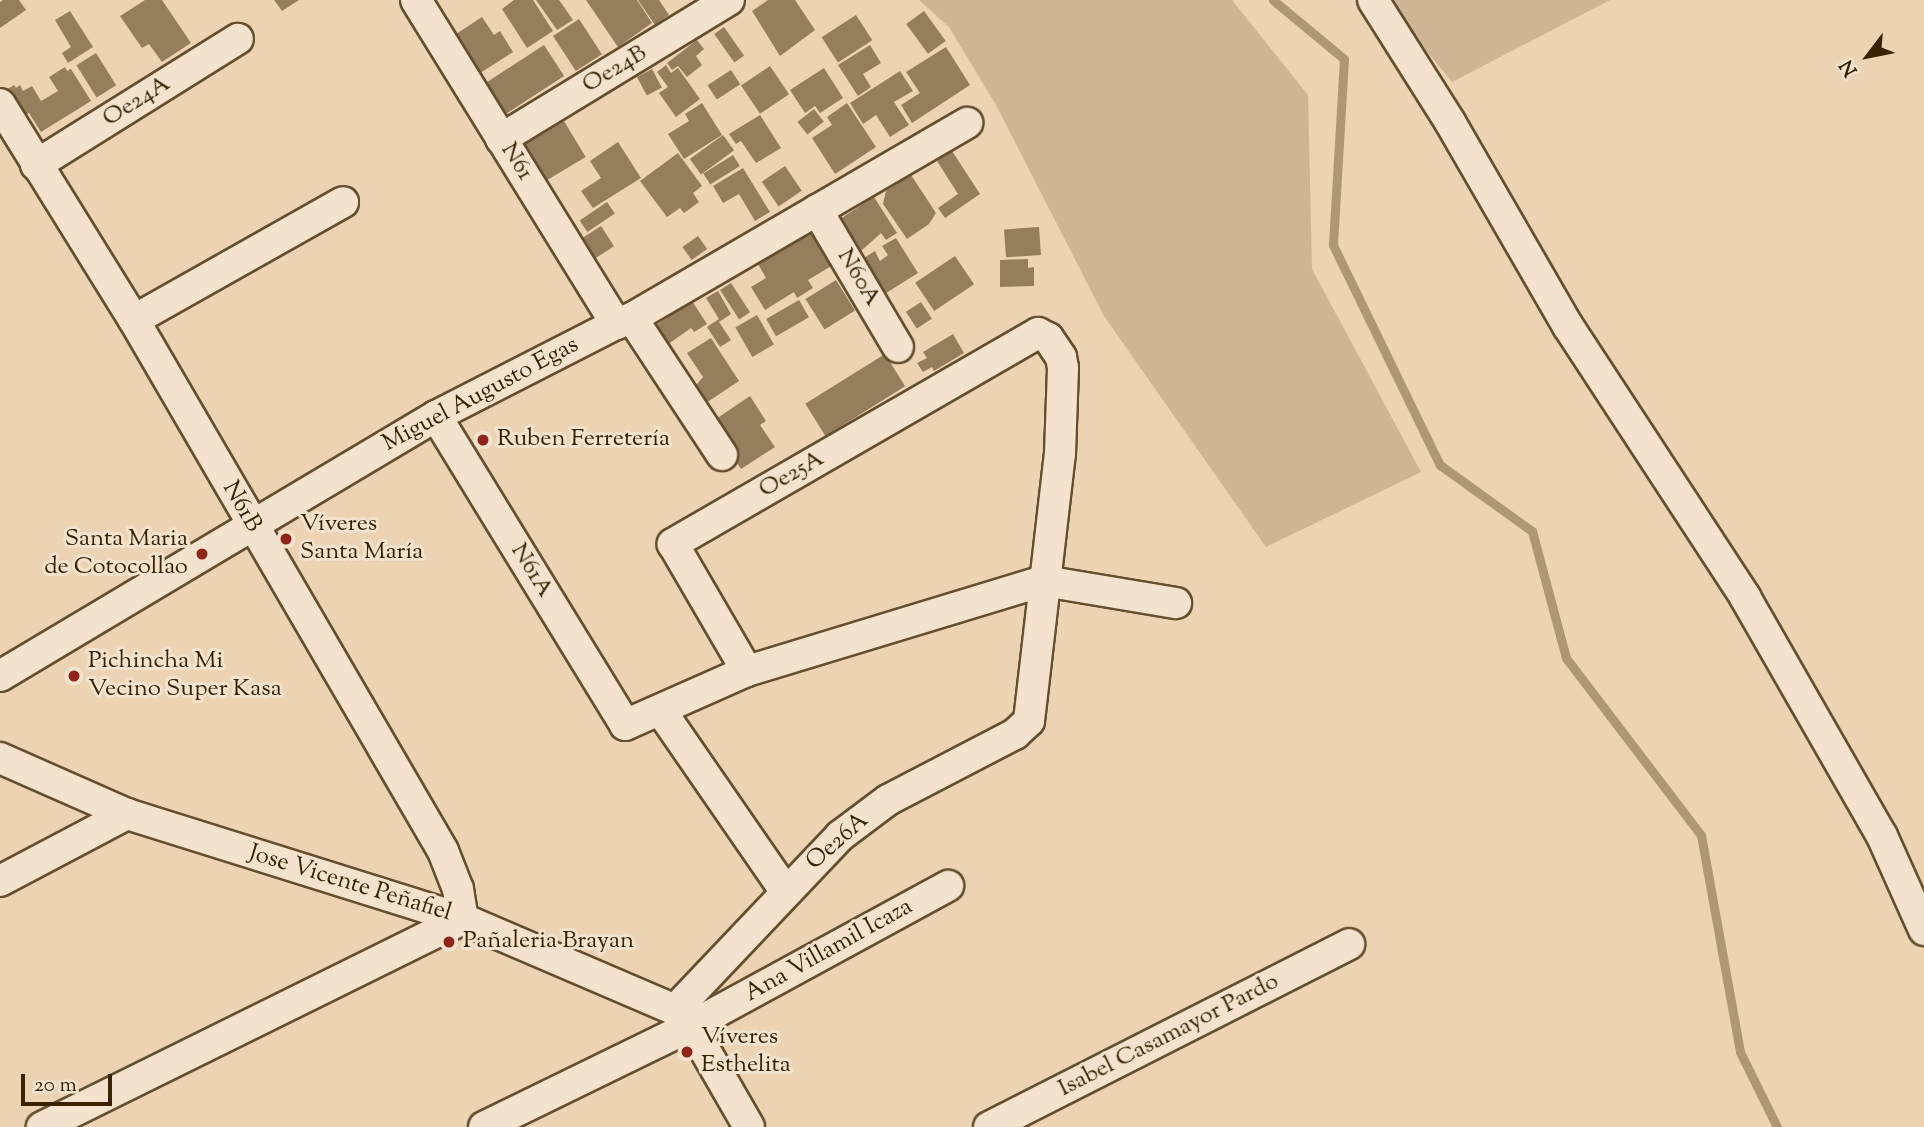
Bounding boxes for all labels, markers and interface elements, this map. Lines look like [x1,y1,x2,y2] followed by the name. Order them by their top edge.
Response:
[1833,21,1903,91] north arrow
[578,40,652,100] street label: Oe24B
[1834,54,1865,81] text: N
[98,70,176,134] street label: Oe24A
[493,138,539,186] street label: N61
[830,244,886,312] street label: N60A
[378,331,584,459] street label: Miguel Augusto Egas
[497,426,670,454] place label: Ruben Ferretería
[475,432,491,448] marker: Ruben Ferretería
[754,445,830,505] street label: Oe25A
[215,476,267,538] street label: N61B
[300,511,423,567] place label: Víveres Santa María
[44,526,188,582] place label: Santa Maria de Cotocollao
[278,531,294,547] marker: Víveres Santa María
[503,539,559,603] street label: N61A
[194,546,210,562] marker: Santa Maria de Cotocollao
[88,648,282,704] place label: Pichincha Mi Vecino Super Kasa
[66,668,82,684] marker: Pichincha Mi Vecino Super Kasa
[801,807,875,877] street label: Oe26A
[245,839,455,929] street label: Jose Vicente Peñafiel
[740,893,918,1009] street label: Ana Villamil Icaza
[463,928,634,956] place label: Pañaleria Brayan
[441,934,457,950] marker: Pañaleria Brayan
[1054,968,1284,1104] street label: Isabel Casamayor Pardo
[701,1024,791,1080] place label: Víveres Esthelita
[679,1044,695,1060] marker: Víveres Esthelita
[24,1060,116,1104] scale bar
[34,1071,77,1101] text: 20 m

